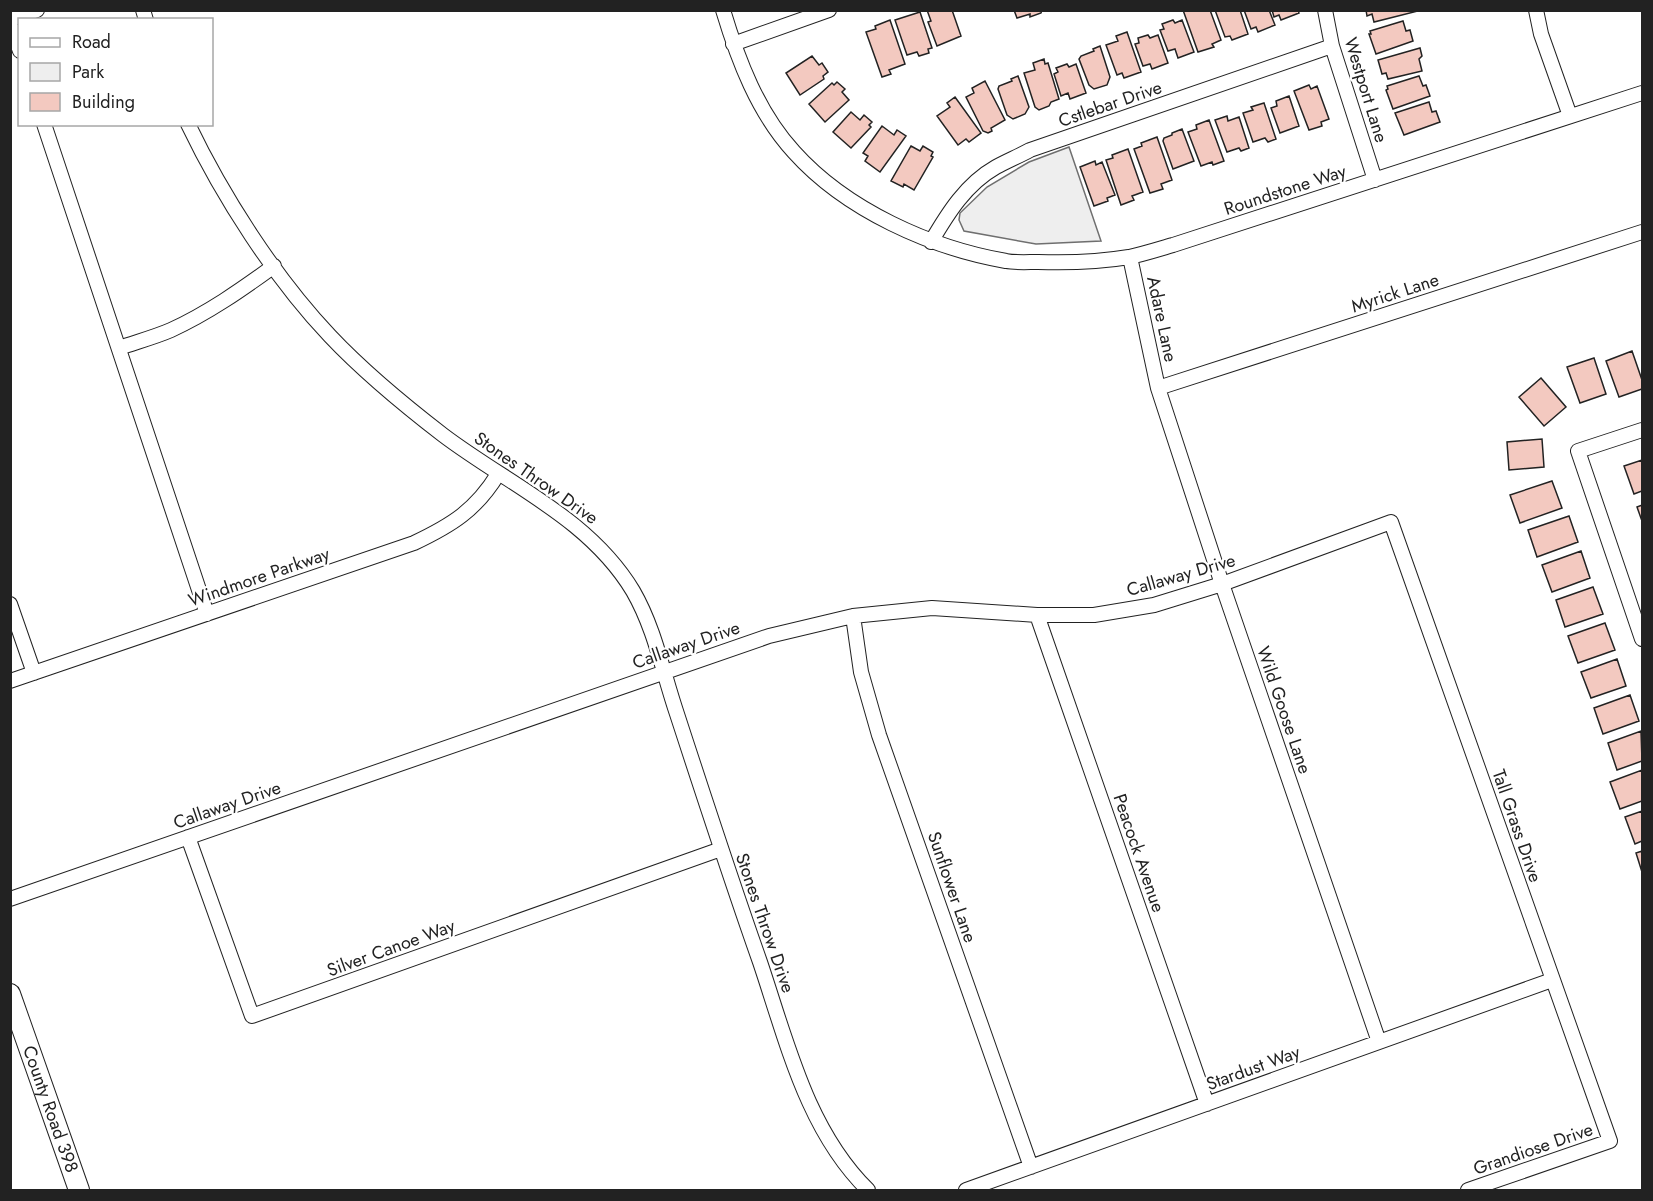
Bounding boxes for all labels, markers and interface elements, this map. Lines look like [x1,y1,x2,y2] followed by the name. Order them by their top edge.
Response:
[18,18,213,126] legend
[72,29,111,55] text: Road
[1338,34,1394,146] street label: Westport Lane
[72,59,104,85] text: Park
[1055,74,1165,134] street label: Cstlebar Drive
[72,89,135,115] text: Building
[1221,158,1350,222] street label: Roundstone Way
[1348,267,1442,319] street label: Myrick Lane
[1140,274,1184,364] street label: Adare Lane
[469,425,603,531] street label: Stones Throw Drive
[185,541,333,613] street label: Windmore Parkway
[1124,547,1238,603] street label: Callaway Drive
[629,614,743,676] street label: Callaway Drive
[1250,643,1318,777] street label: Wild Goose Lane
[1486,766,1548,886] street label: Tall Grass Drive
[170,774,284,836] street label: Callaway Drive
[1107,790,1171,916] street label: Peacock Avenue
[921,828,983,946] street label: Sunflower Lane
[729,850,801,996] street label: Stones Throw Drive
[323,913,459,983] street label: Silver Canoe Way
[1202,1039,1304,1097] street label: Stardust Way
[16,1042,85,1176] street label: County Road 398
[1470,1116,1596,1182] street label: Grandiose Drive

